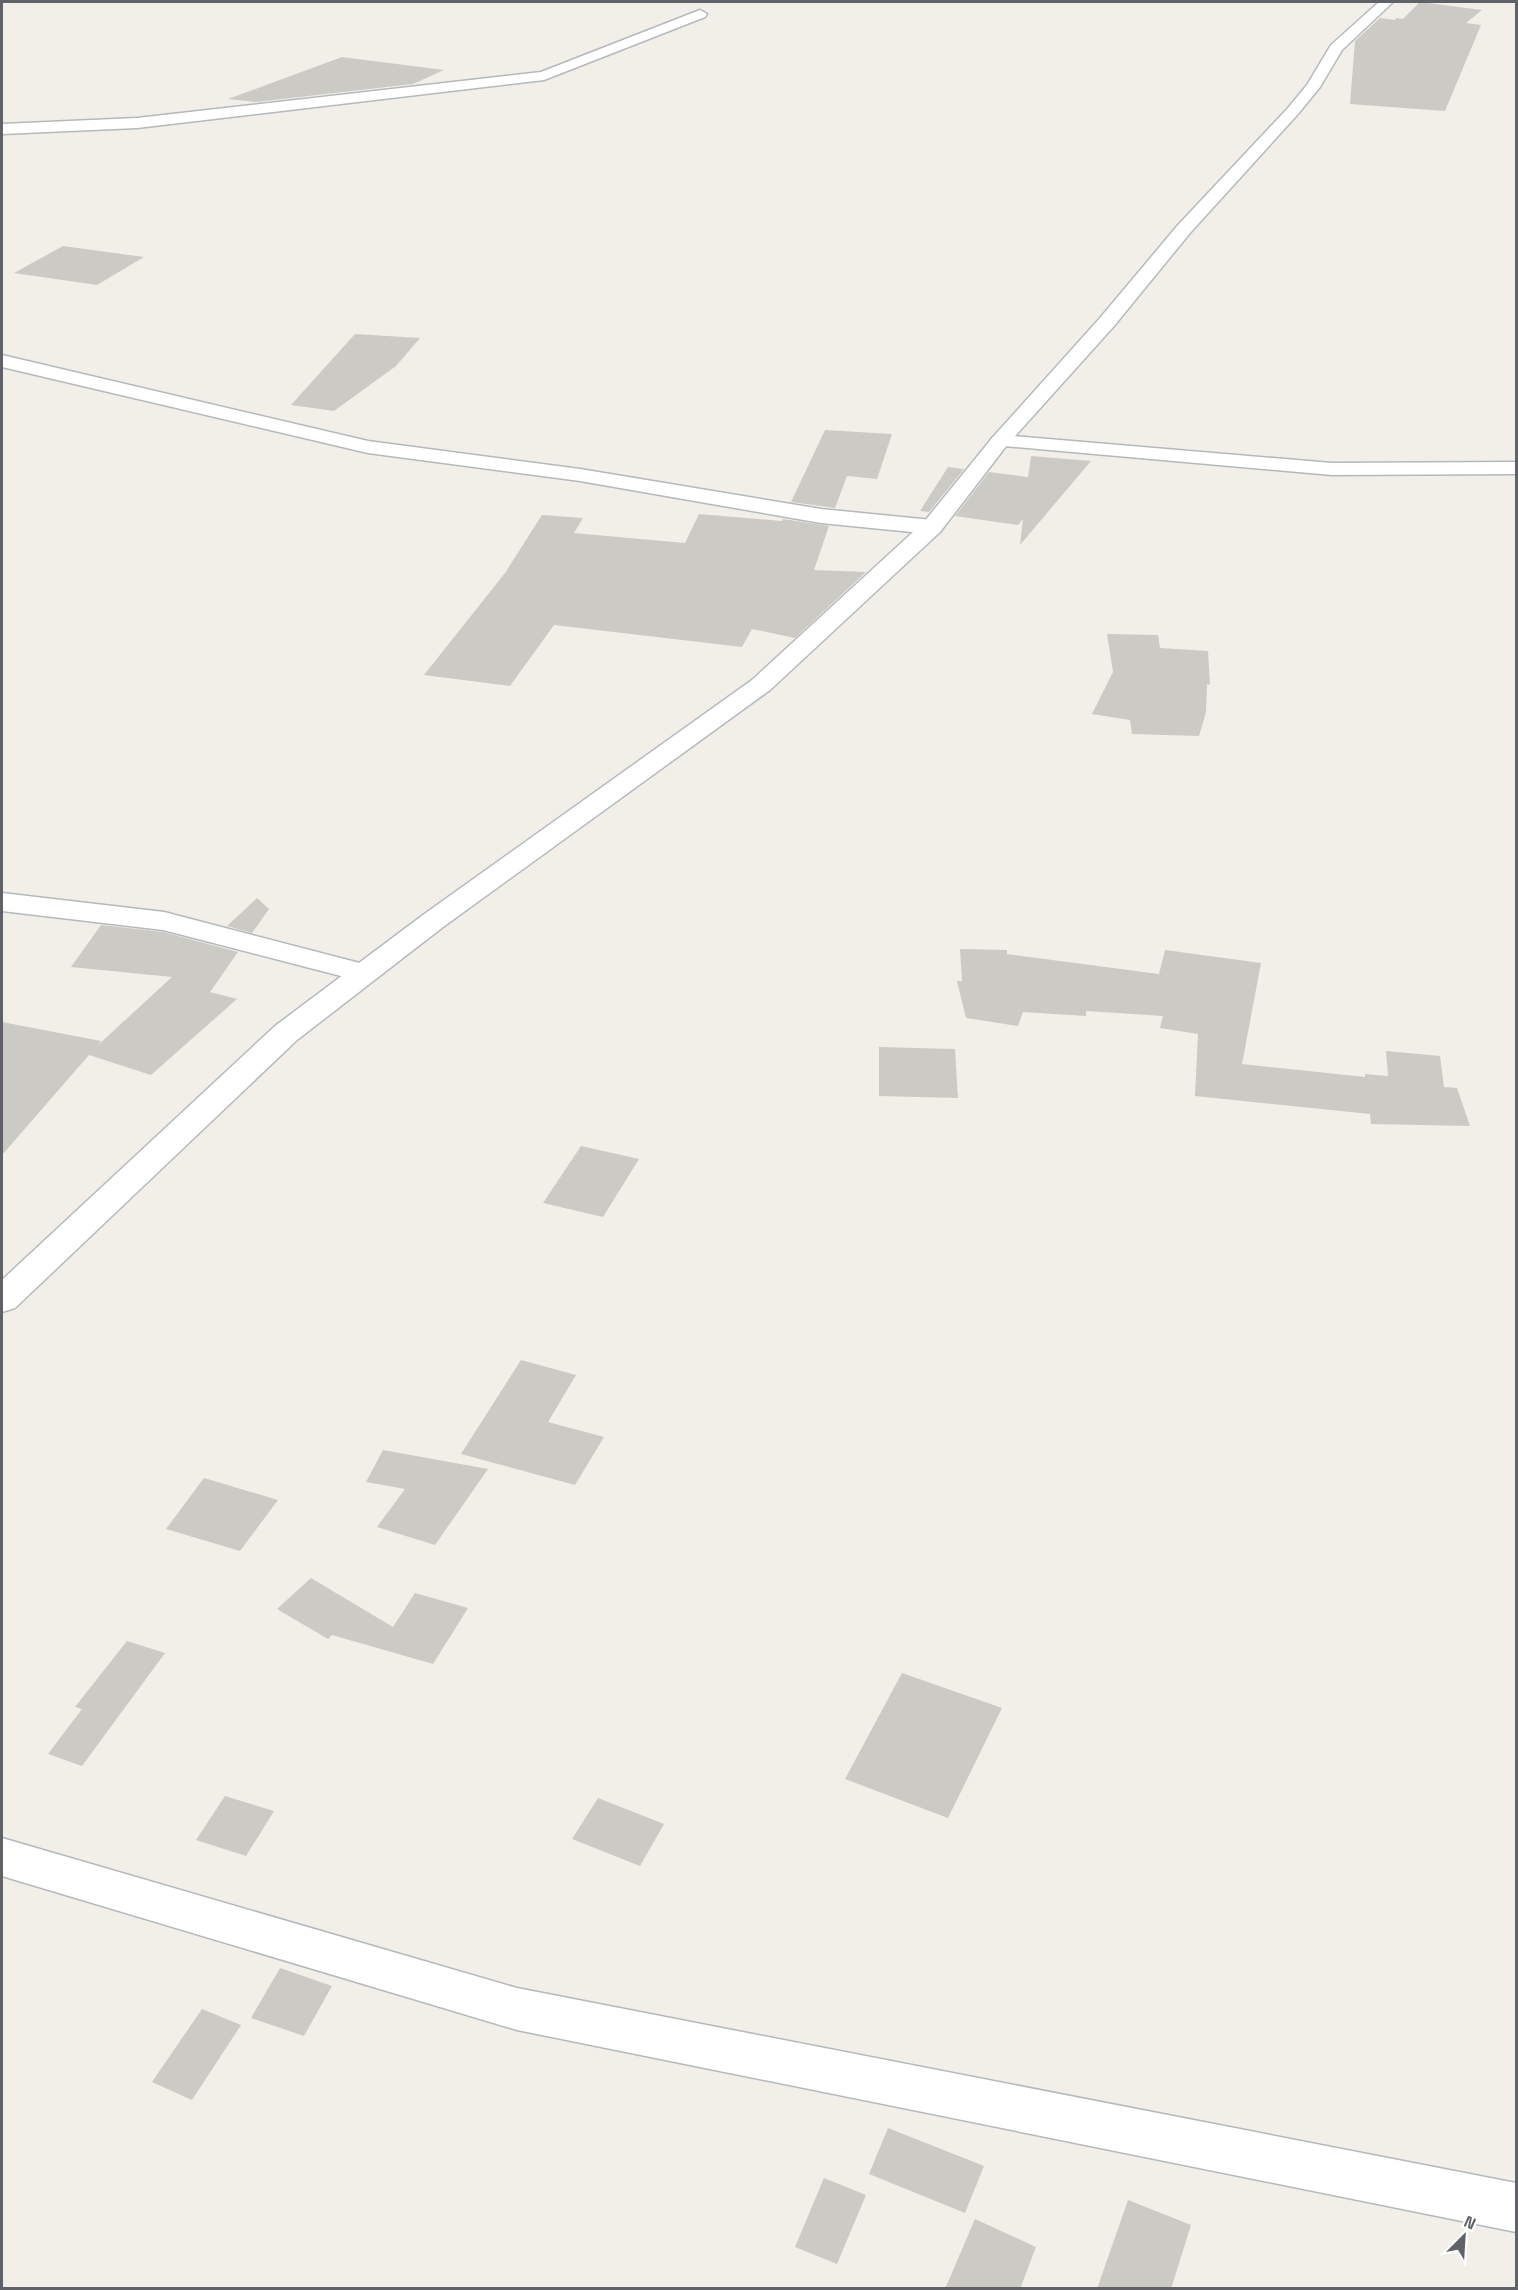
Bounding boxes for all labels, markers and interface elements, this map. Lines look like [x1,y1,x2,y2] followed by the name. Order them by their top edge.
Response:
[1434,2206,1494,2266] north arrow
[1461,2211,1479,2235] text: N

